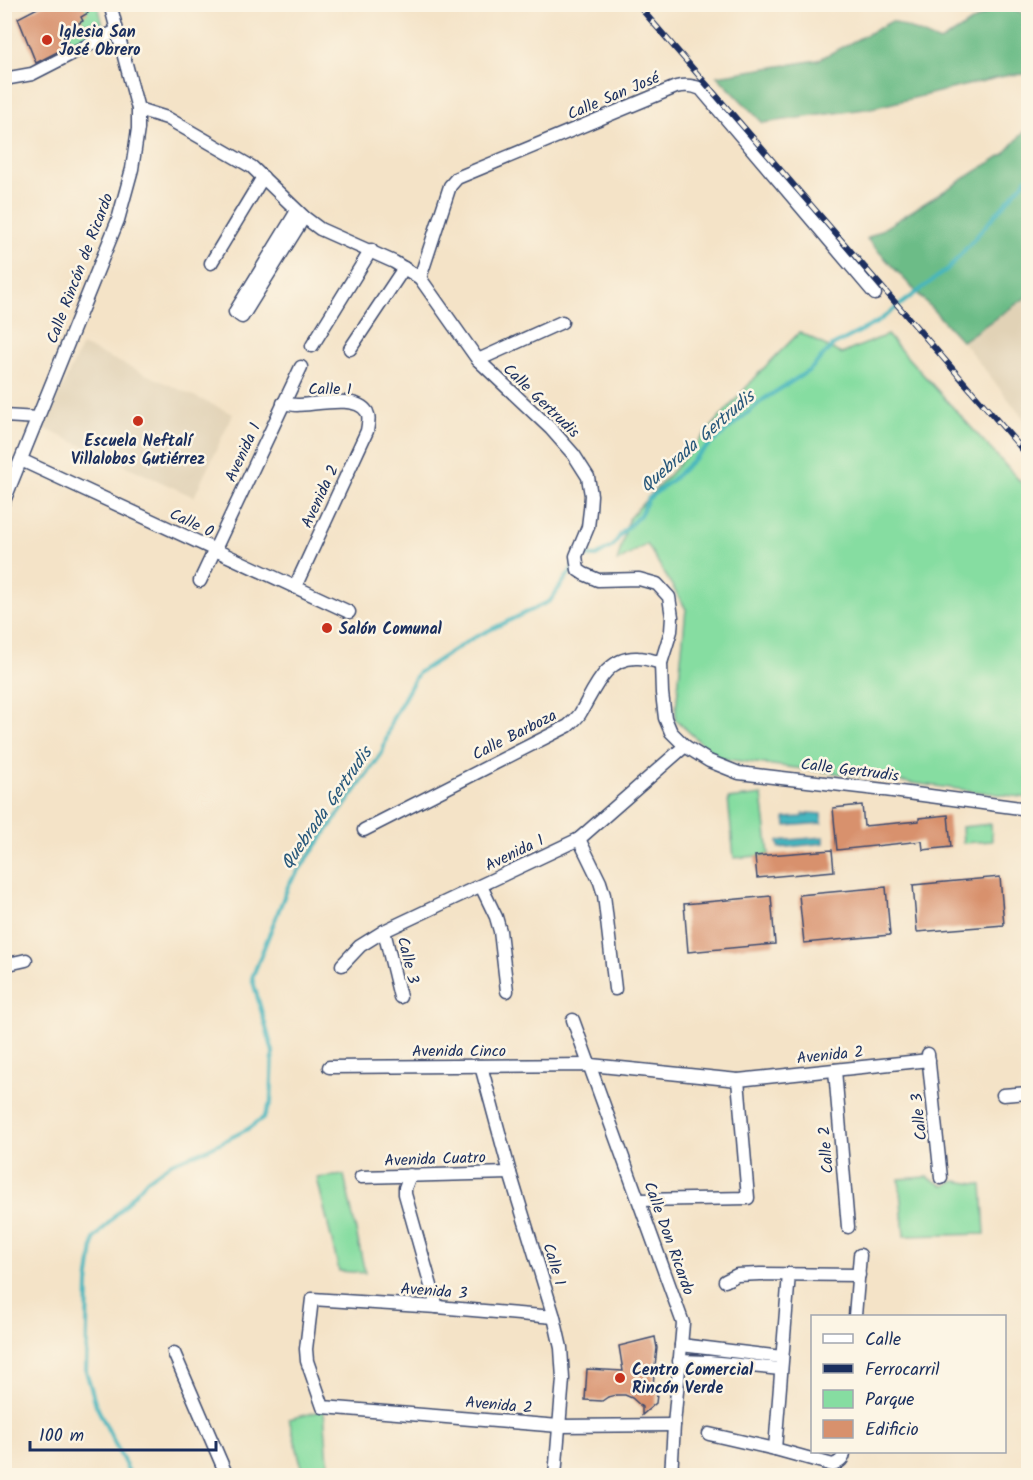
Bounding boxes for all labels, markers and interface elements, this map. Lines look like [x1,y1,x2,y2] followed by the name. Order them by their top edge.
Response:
[59,20,141,63] place label: Iglesia San José Obrero
[40,33,54,47] marker: Iglesia San José Obrero
[564,65,665,127] street label: Calle San José
[40,190,121,347] street label: Calle Rincón de Ricardo
[497,358,585,444] street label: Calle Gertrudis
[308,377,352,402] street label: Calle 1
[634,382,764,500] water label: Quebrada Gertrudis
[131,414,145,428] marker: Escuela Neftalí Villalobos Gutiérrez
[219,419,268,486] street label: Avenida 1
[71,429,205,472] place label: Escuela Neftalí Villalobos Gutiérrez
[295,461,346,532] street label: Avenida 2
[165,502,218,545] street label: Calle 0
[339,617,443,642] place label: Salón Comunal
[320,621,334,635] marker: Salón Comunal
[468,703,561,767] street label: Calle Barboza
[274,740,382,876] water label: Quebrada Gertrudis
[799,752,900,789] street label: Calle Gertrudis
[481,828,548,878] street label: Avenida 1
[390,934,425,987] street label: Calle 3
[412,1039,506,1064] street label: Avenida Cinco
[795,1040,865,1071] street label: Avenida 2
[905,1092,934,1142] street label: Calle 3
[812,1125,841,1175] street label: Calle 2
[384,1145,486,1174] street label: Avenida Cuatro
[636,1178,701,1299] street label: Calle Don Ricardo
[535,1240,572,1289] street label: Calle 1
[400,1277,468,1306] street label: Avenida 3
[811,1315,1006,1453] legend
[865,1326,901,1355] text: Calle
[865,1356,940,1385] text: Ferrocarril
[632,1358,754,1401] place label: Centro Comercial Rincón Verde
[613,1371,627,1385] marker: Centro Comercial Rincón Verde
[865,1386,914,1415] text: Parque
[464,1390,533,1421] street label: Avenida 2
[30,1414,216,1452] scale bar
[865,1416,919,1445] text: Edificio
[39,1422,84,1451] text: 100 m

